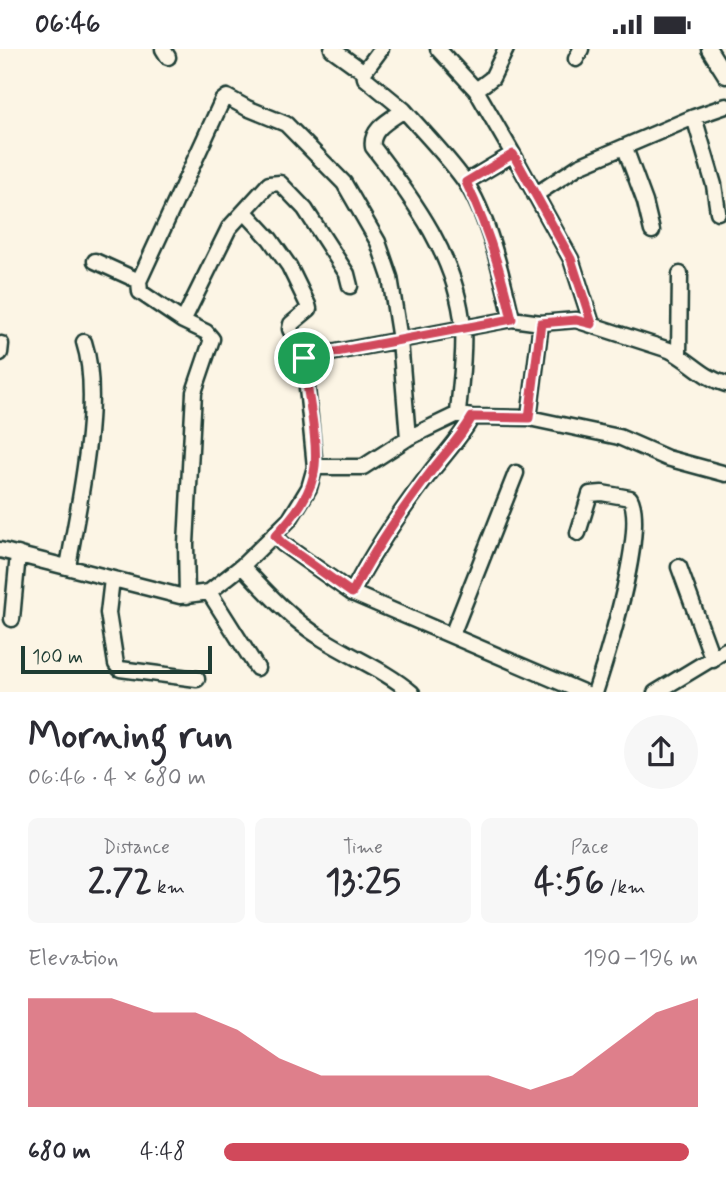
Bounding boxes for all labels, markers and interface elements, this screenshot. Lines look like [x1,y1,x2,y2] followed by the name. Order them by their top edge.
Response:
[35,8,100,42] text: 06:46
[274,328,334,388] pin
[285,339,323,377] icon: arrive
[21,643,212,675] scale bar
[32,645,83,670] text: 100 m
[28,712,233,761] text: Morning run
[624,715,698,789] button: share
[28,763,206,793] text: 06:46 · 4 × 680 m
[103,835,170,860] text: Distance
[343,835,383,860] text: Time
[571,835,609,860] text: Pace
[88,860,152,906] text: 2.72
[325,860,401,906] text: 13:25
[534,860,604,906] text: 4:56
[152,875,185,900] text: km
[604,875,645,900] text: /km
[28,944,119,974] text: Elevation
[583,944,698,974] text: 190–196 m
[28,1137,91,1167] text: 680 m
[140,1137,186,1167] text: 4:48

